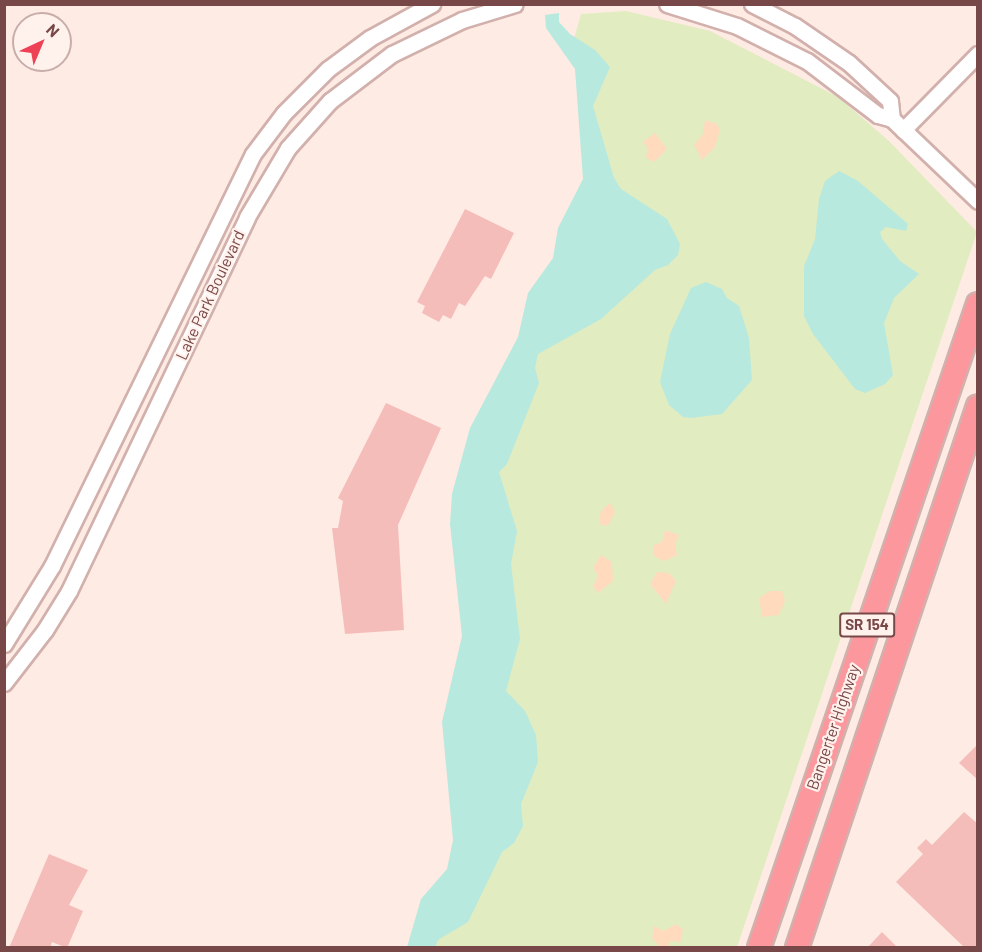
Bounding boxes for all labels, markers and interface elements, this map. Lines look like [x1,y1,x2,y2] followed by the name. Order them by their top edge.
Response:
[12,12,72,72] north arrow
[43,20,64,41] text: N
[172,227,248,363] street label: Lake Park Boulevard
[838,613,896,637] road number: SR 154
[803,662,863,792] street label: Bangerter Highway

